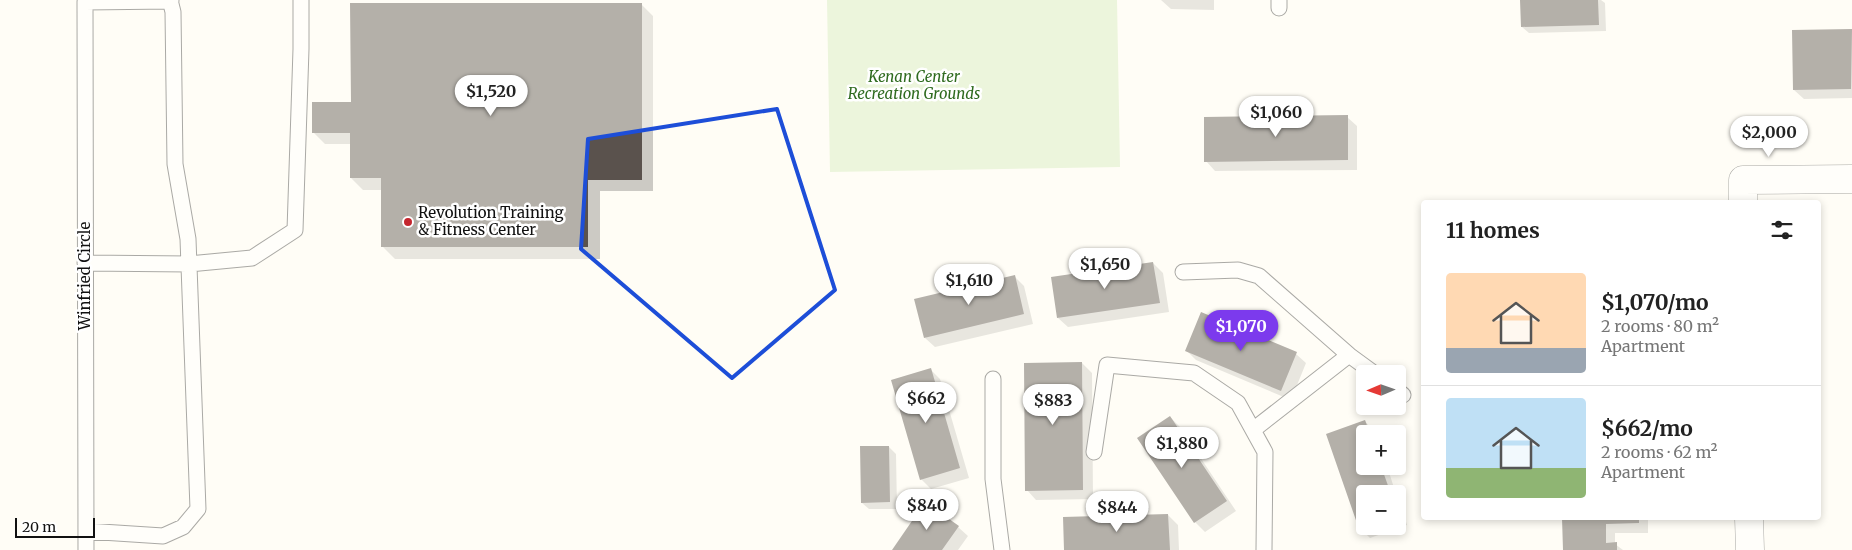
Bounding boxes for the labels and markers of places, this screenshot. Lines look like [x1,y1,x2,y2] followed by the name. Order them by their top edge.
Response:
[450,74,532,117] pin: $1,520
[1235,96,1317,138] pin: $1,060
[1728,116,1810,158] pin: $2,000
[418,203,564,239] place label: Revolution Training & Fitness Center
[402,216,414,228] marker: Revolution Training & Fitness Center
[1064,248,1146,290] pin: $1,650
[928,264,1010,306] pin: $1,610
[1200,310,1282,352] pin: $1,070
[896,382,956,424] pin: $662
[1023,384,1083,426] pin: $883
[1141,426,1223,469] pin: $1,880
[897,488,957,531] pin: $840
[1087,490,1147,533] pin: $844

